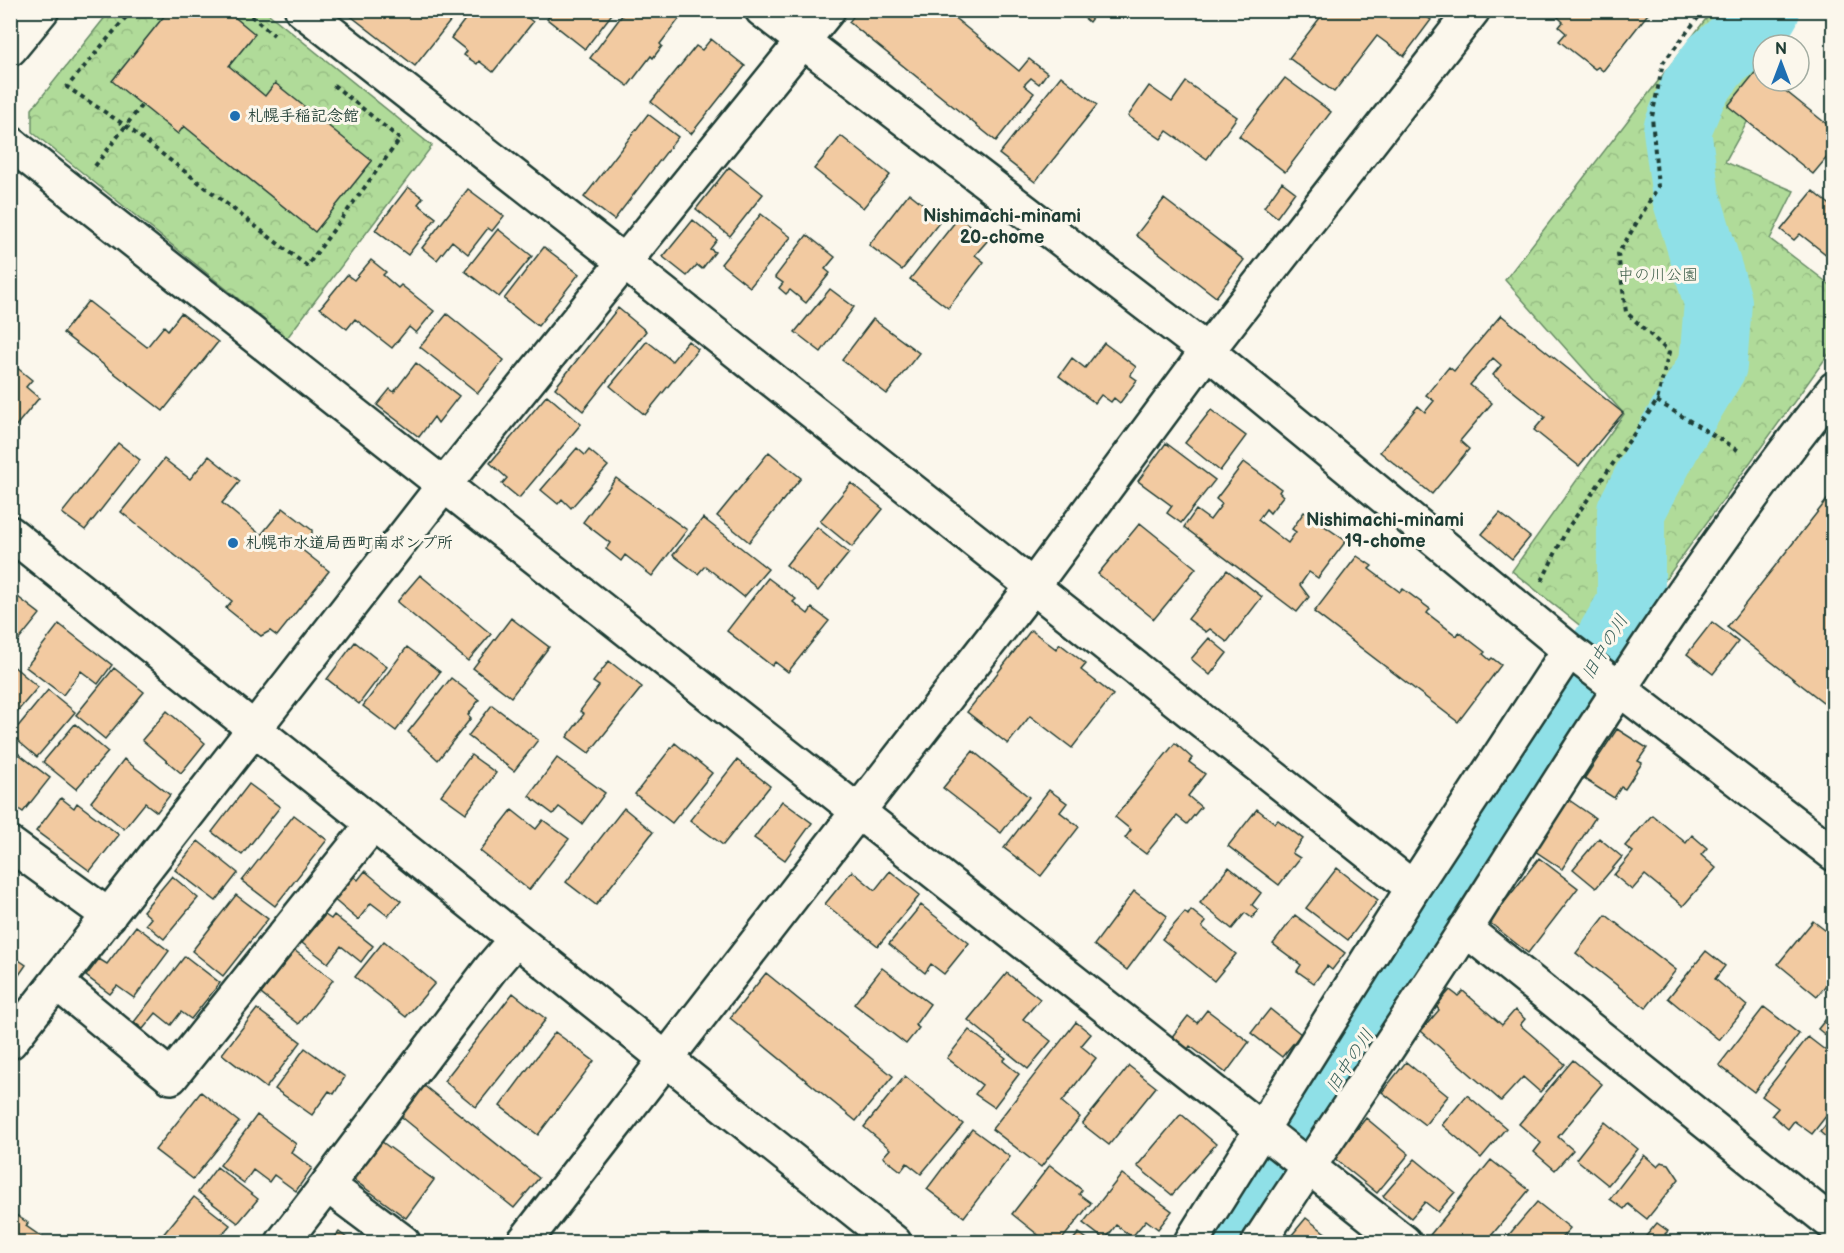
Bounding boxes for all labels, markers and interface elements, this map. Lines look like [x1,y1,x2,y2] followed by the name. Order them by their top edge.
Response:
[1751,33,1811,93] north arrow
[1775,40,1787,59] text: N
[247,107,359,126] place label: 札幌手稲記念館
[228,109,242,123] marker: 札幌手稲記念館
[923,206,1081,248] district label: Nishimachi-minami 20-chome
[1618,266,1698,285] park label: 中の川公園
[1306,510,1464,552] district label: Nishimachi-minami 19-chome
[245,534,453,553] place label: 札幌市水道局西町南ポンプ所
[226,536,240,550] marker: 札幌市水道局西町南ポンプ所
[1577,611,1633,683] water label: 旧中の川
[1322,1025,1378,1097] water label: 旧中の川

